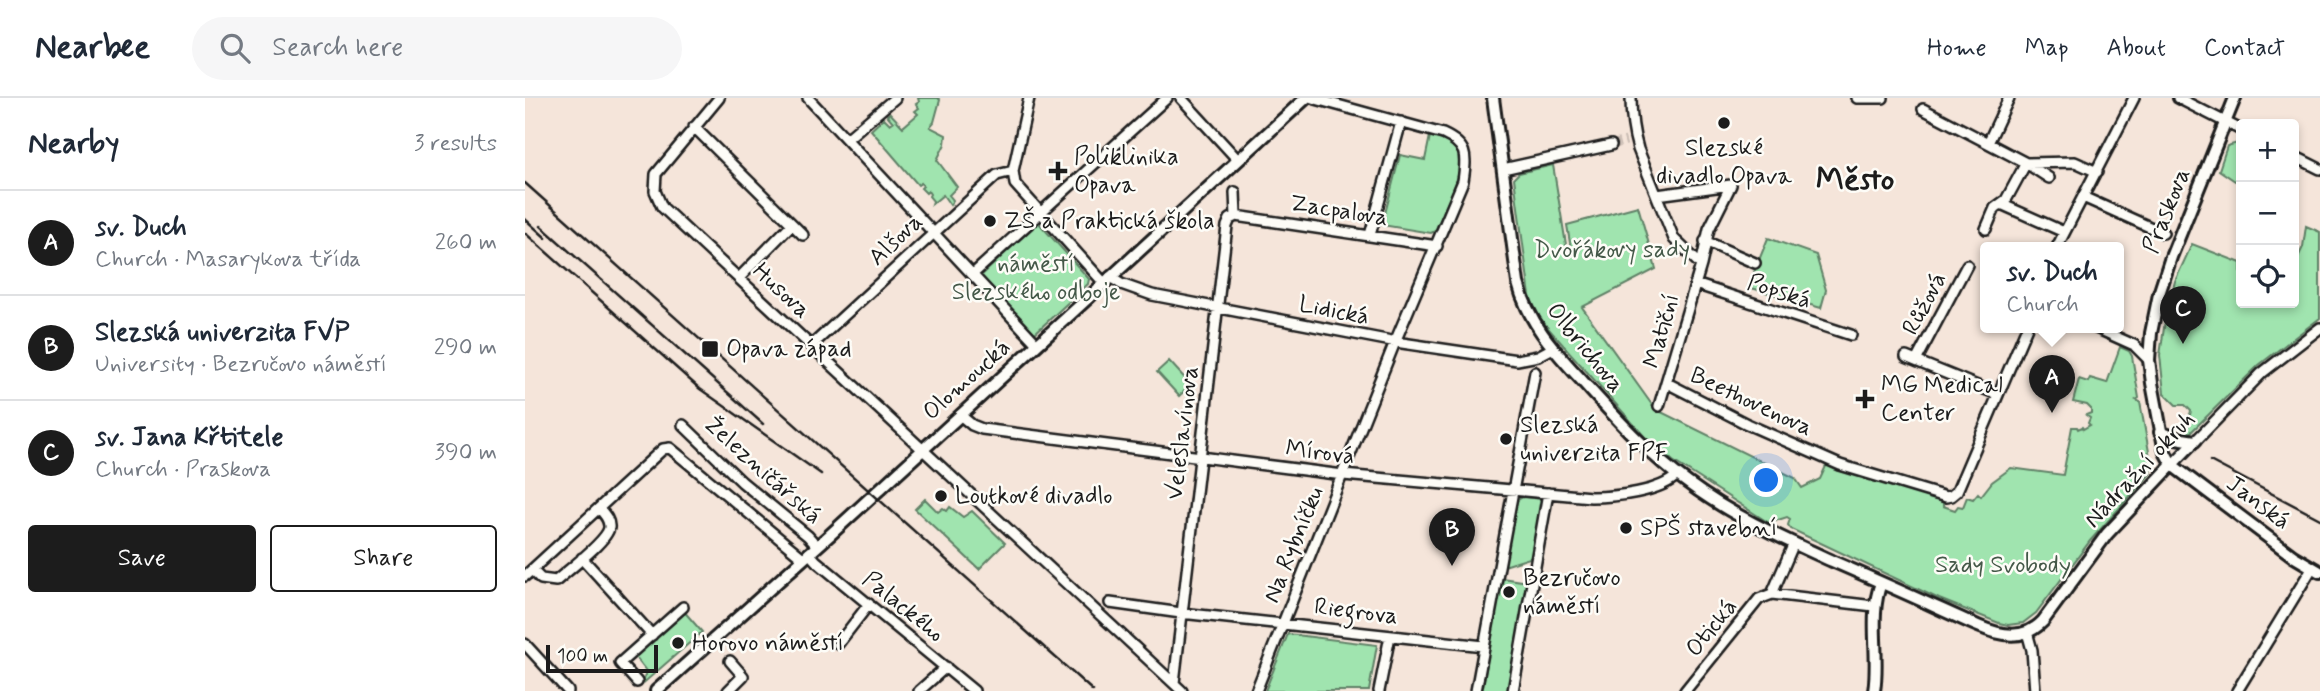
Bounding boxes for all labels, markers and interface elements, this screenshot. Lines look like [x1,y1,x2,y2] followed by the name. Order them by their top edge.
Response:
[192,17,682,80] search box
[35,26,150,70] text: Nearbee
[216,29,254,67] icon: search
[272,31,403,65] text: Search here
[1927,33,1987,64] text: Home
[2025,33,2069,64] text: Map
[2107,33,2166,64] text: About
[2204,33,2285,64] text: Contact
[1716,115,1732,131] marker: Slezské divadlo Opava
[2236,119,2299,308] map controls
[2236,119,2299,182] button: +
[28,124,119,163] text: Nearby
[414,129,497,159] text: 3 results
[1656,133,1792,192] place label: Slezské divadlo Opava
[1074,142,1179,201] place label: Poliklinika Opava
[1816,159,1894,201] district label: Město
[1048,161,1068,181] marker: Poliklinika Opava
[2136,164,2198,258] street label: Praskova
[2236,182,2299,245] button: −
[1288,188,1390,234] street label: Zacpalova
[1004,206,1215,237] place label: ZŠ a Praktická škola
[862,207,930,273] street label: Alšova
[95,211,187,245] text: sv. Duch
[982,213,998,229] marker: ZŠ a Praktická škola
[43,228,59,258] text: A
[435,228,497,258] text: 260 m
[1534,235,1690,266] park label: Dvořákovy sady
[1980,242,2124,333] popup
[95,245,361,275] text: Church · Masarykova třída
[2236,245,2299,308] button: locate
[952,249,1120,308] park label: náměstí Slezského odboje
[745,256,817,326] street label: Husova
[2006,256,2098,290] text: sv. Duch
[1743,267,1815,317] street label: Popská
[1896,267,1954,341] street label: Růžová
[2160,286,2206,344] pin: C
[1296,289,1372,333] street label: Lidická
[1637,290,1687,372] street label: Matiční
[2006,290,2079,320] text: Church
[1539,296,1631,400] street label: Olbrichova
[95,316,349,350] text: Slezská univerzita FVP
[917,332,1017,428] street label: Olomoucká
[44,333,58,363] text: B
[434,333,497,363] text: 290 m
[726,334,852,365] place label: Opava západ
[700,339,720,359] marker: Opava západ
[95,350,387,380] text: University · Bezručovo náměstí
[2029,355,2075,413] pin: A
[1685,360,1817,444] street label: Beethovenova
[1159,364,1207,502] street label: Veleslavínova
[1881,370,2003,429] place label: MG Medical Center
[1855,389,1875,409] marker: MG Medical Center
[2078,405,2202,535] street label: Nádražní okruh
[698,410,828,532] street label: Železničářská
[1520,410,1668,469] place label: Slezská univerzita FPF
[95,421,283,455] text: sv. Jana Křtitele
[1498,431,1514,447] marker: Slezská univerzita FPF
[1284,433,1356,473] street label: Mírová
[43,438,59,468] text: C
[435,438,497,468] text: 390 m
[95,455,271,485] text: Church · Praskova
[1749,463,1783,497] your location
[2220,469,2296,537] street label: Janská
[955,481,1113,512] place label: Loutkové divadlo
[1257,482,1331,608] street label: Na Rybníčku
[933,488,949,504] marker: Loutkové divadlo
[1429,508,1475,566] pin: B
[1640,513,1777,544] place label: SPŠ stavební
[1618,520,1634,536] marker: SPŠ stavební
[28,525,256,592] button: Save
[270,525,497,592] button: Share
[1935,550,2071,581] park label: Sady Svobody
[1523,563,1621,622] place label: Bezručovo náměstí
[856,564,950,650] street label: Palackého
[1501,584,1517,600] marker: Bezručovo náměstí
[1312,591,1400,635] street label: Riegrova
[1679,592,1745,664] street label: Otická
[692,628,844,659] place label: Horovo náměstí
[670,635,686,651] marker: Horovo náměstí
[546,642,658,674] scale bar
[557,644,608,669] text: 100 m

